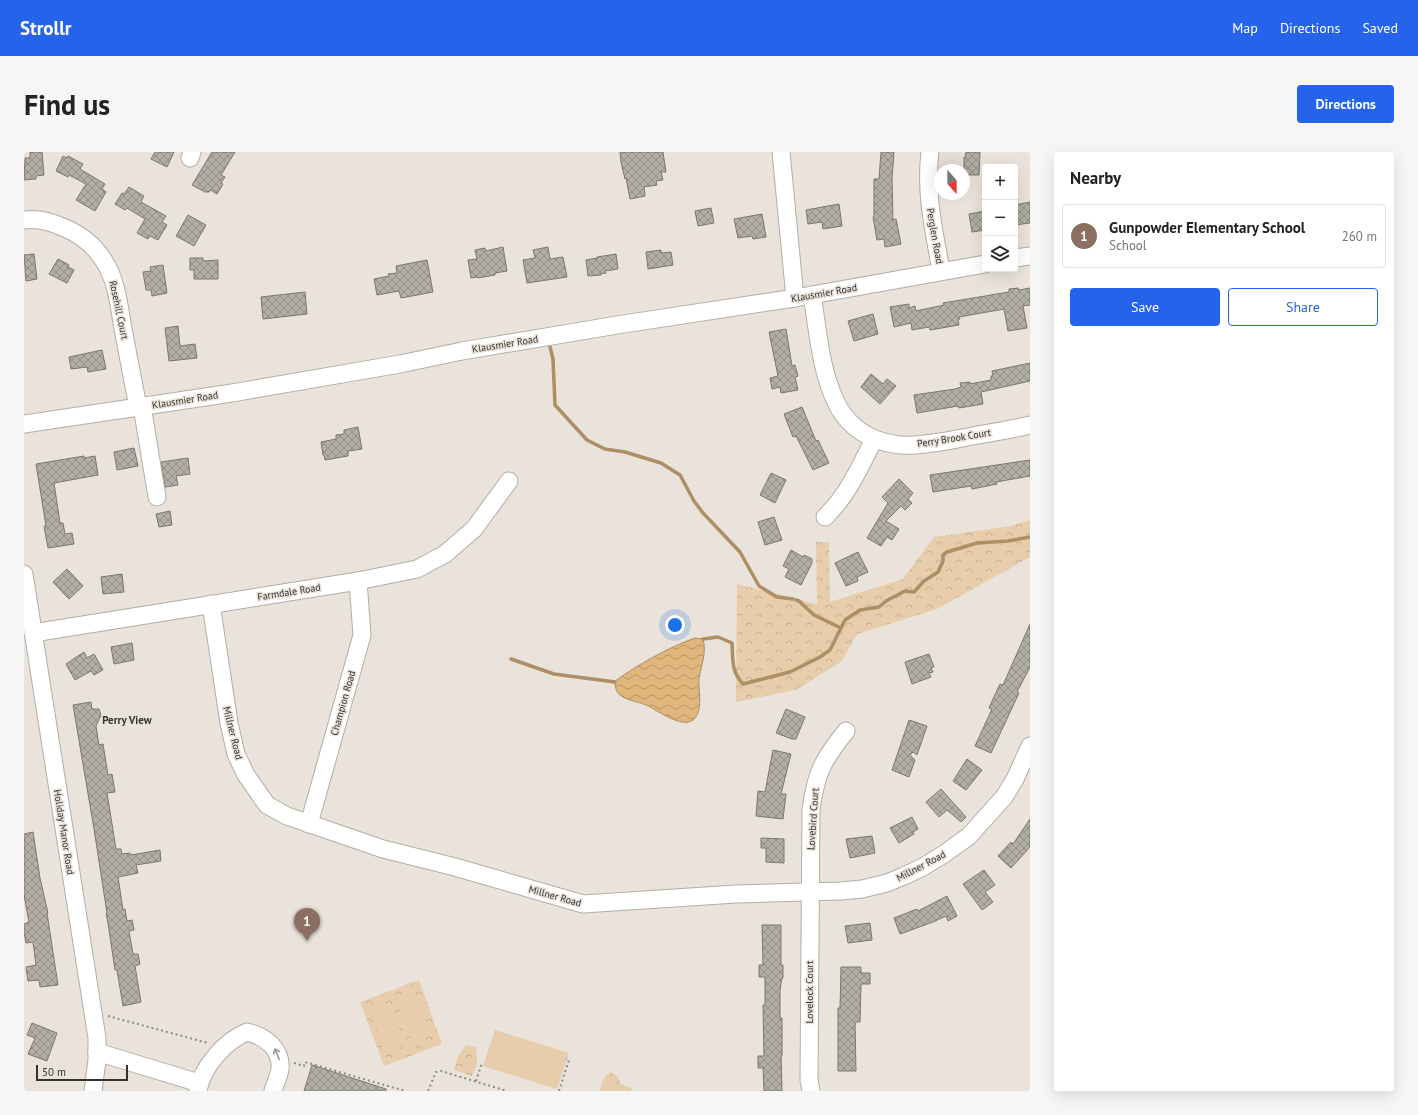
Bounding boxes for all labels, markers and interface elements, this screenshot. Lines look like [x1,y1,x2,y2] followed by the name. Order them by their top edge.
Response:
[20,16,71,40] text: Strollr
[1232,19,1258,37] text: Map
[1280,19,1340,37] text: Directions
[1362,19,1398,37] text: Saved
[1297,85,1394,123] button: Directions
[24,86,110,123] text: Find us
[934,164,970,200] north arrow
[982,164,1018,272] map controls
[982,164,1018,200] button: +
[1070,167,1121,189] text: Nearby
[982,200,1018,236] button: −
[924,207,946,265] street label: Perglen Road
[1109,218,1305,237] text: Gunpowder Elementary School
[1080,228,1088,245] text: 1
[1342,228,1377,245] text: 260 m
[982,236,1018,272] button: layers
[1109,237,1147,254] text: School
[106,279,132,341] street label: Rosehill Court
[790,281,858,305] street label: Klausmier Road
[1070,288,1220,326] button: Save
[1228,288,1378,326] button: Share
[471,332,539,356] street label: Klausmier Road
[151,388,219,412] street label: Klausmier Road
[916,426,992,450] street label: Perry Brook Court
[256,581,322,603] street label: Farmdale Road
[665,615,685,635] your location
[328,669,358,737] street label: Champion Road
[220,705,246,761] street label: Millner Road
[102,713,153,727] district label: Perry View
[804,787,822,851] street label: Lovebird Court
[51,789,77,875] street label: Holiday Manor Road
[894,848,948,884] street label: Millner Road
[527,882,583,910] street label: Millner Road
[294,908,320,941] pin: 1
[803,960,816,1023] street label: Lovelock Court
[272,1048,280,1060] one-way arrow
[36,1063,128,1082] scale bar
[42,1065,66,1079] text: 50 m

